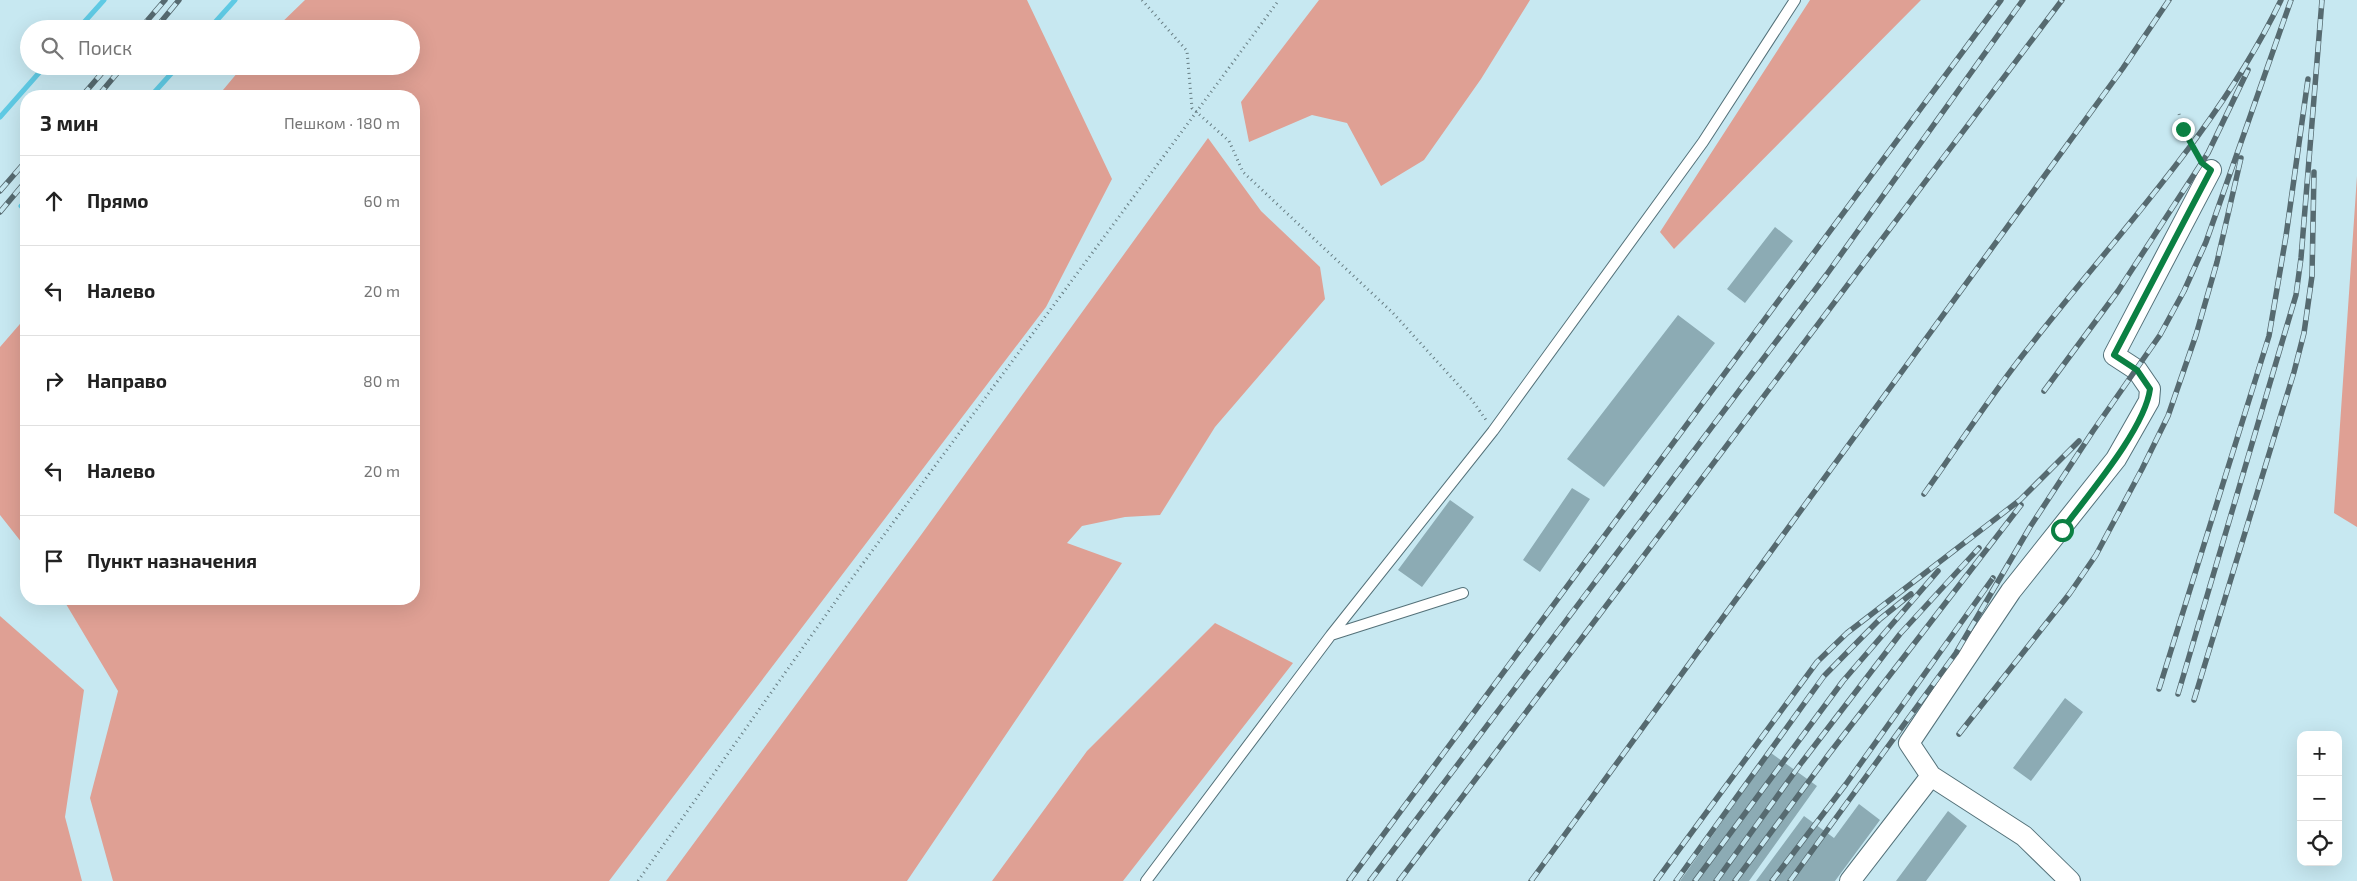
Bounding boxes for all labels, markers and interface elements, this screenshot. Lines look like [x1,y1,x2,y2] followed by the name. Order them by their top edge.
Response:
[20,20,420,75] search box
[38,34,66,62] icon: search
[78,36,132,59] text: Поиск
[40,110,98,135] text: 3 мин
[284,113,400,132] text: Пешком · 180 m
[2172,118,2195,141] route end
[40,187,68,215] icon: ahead
[87,189,149,212] text: Прямо
[364,191,400,210] text: 60 m
[40,277,68,305] icon: left
[87,279,155,302] text: Налево
[364,281,400,300] text: 20 m
[40,367,68,395] icon: right
[87,369,167,392] text: Направо
[363,371,400,390] text: 80 m
[40,457,68,485] icon: left
[87,459,155,482] text: Налево
[364,461,400,480] text: 20 m
[2051,519,2074,542] route start
[40,547,68,575] icon: arrive
[87,549,257,572] text: Пункт назначения
[2297,731,2342,866] map controls
[2297,731,2342,776] button: +
[2297,776,2342,821] button: −
[2297,821,2342,866] button: locate

